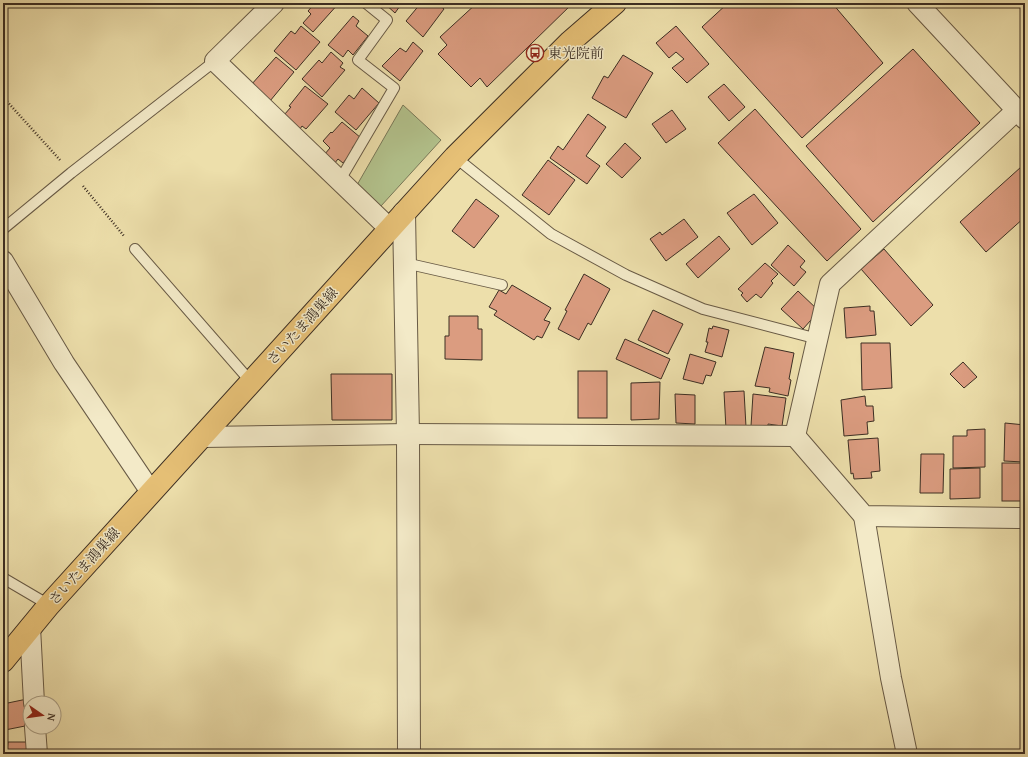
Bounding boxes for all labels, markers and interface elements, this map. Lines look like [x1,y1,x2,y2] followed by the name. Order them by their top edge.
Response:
[525,43,545,63] bus stop icon: 東光院前
[548,43,604,63] place label: 東光院前
[262,283,342,369] street label: さいたま鴻巣線
[44,523,124,609] street label: さいたま鴻巣線
[22,695,62,735] north arrow
[43,712,60,723] text: N

